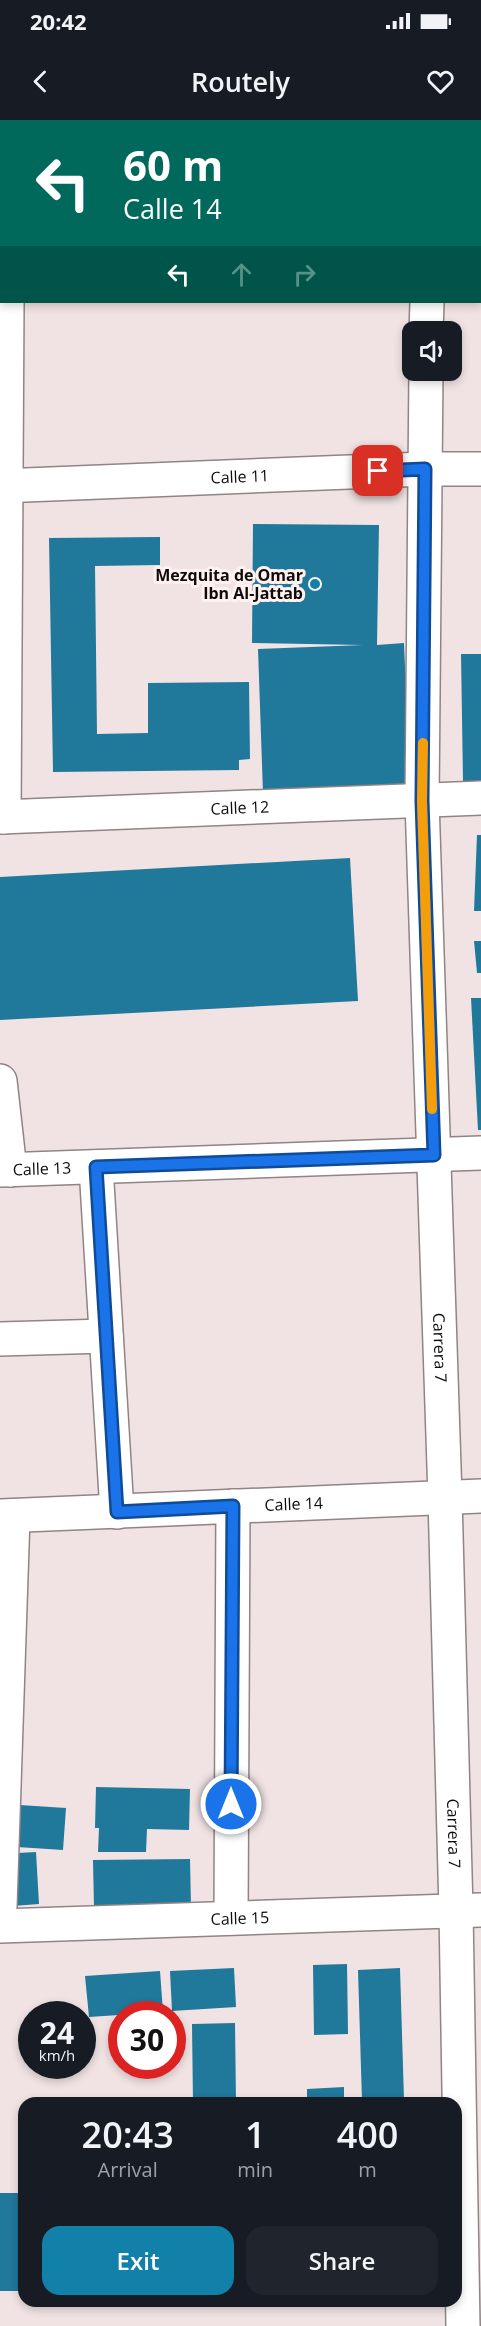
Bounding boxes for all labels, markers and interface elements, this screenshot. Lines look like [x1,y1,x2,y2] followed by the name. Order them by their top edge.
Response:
[30,6,87,36] text: 20:42
[191,63,290,100] text: Routely
[24,65,57,98] icon: back
[424,65,457,98] icon: heart
[123,136,223,193] text: 60 m
[24,144,102,222] icon: left
[123,190,222,227] text: Calle 14
[162,258,195,291] icon: left
[225,258,258,291] icon: ahead
[288,258,321,291] icon: right
[402,321,462,381] map controls
[402,321,462,381] button: sound
[352,445,403,496] pin
[361,454,394,487] icon: arrive
[210,464,269,489] street label: Calle 11
[155,564,303,604] place label: Mezquita de Omar Ibn Al-Jattab
[308,577,322,591] marker: Mezquita de Omar Ibn Al-Jattab
[210,795,269,820] street label: Calle 12
[12,1156,72,1181] street label: Calle 13
[428,1312,452,1383] street label: Carrera 7
[264,1492,323,1516] street label: Calle 14
[199,1772,263,1836] position arrow
[442,1798,466,1869] street label: Carrera 7
[210,1906,269,1930] street label: Calle 15
[108,2001,186,2079] speed limit sign: 30
[40,2012,74,2053] text: 24
[39,2045,75,2065] text: km/h
[82,2110,174,2159] text: 20:43
[245,2110,266,2159] text: 1
[337,2110,398,2159] text: 400
[98,2156,158,2183] text: Arrival
[237,2156,273,2183] text: min
[358,2156,377,2183] text: m
[42,2226,234,2295] button: Exit
[246,2226,438,2295] button: Share

